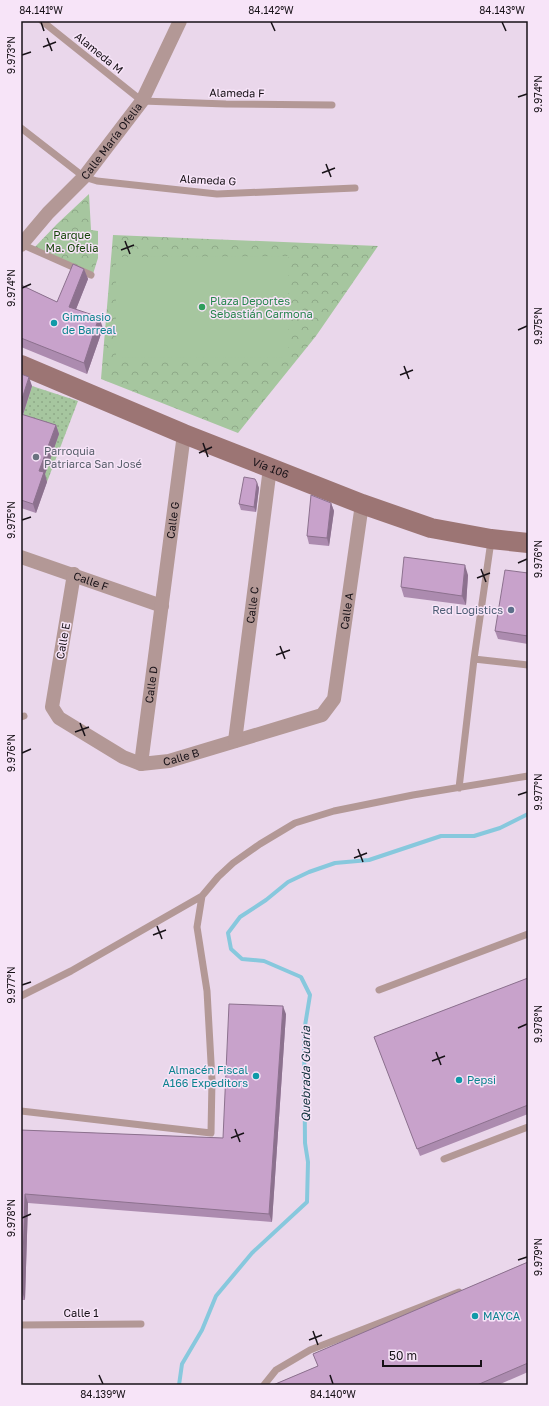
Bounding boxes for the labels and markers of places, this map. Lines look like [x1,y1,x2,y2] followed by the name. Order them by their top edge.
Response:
[210,294,313,320] place label: Plaza Deportes Sebastián Carmona
[197,302,207,312] marker: Plaza Deportes Sebastián Carmona
[62,310,117,336] place label: Gimnasio de Barreal
[49,318,59,328] marker: Gimnasio de Barreal
[44,444,142,470] place label: Parroquia Patriarca San José
[31,452,41,462] marker: Parroquia Patriarca San José
[432,603,503,616] place label: Red Logistics
[506,605,516,615] marker: Red Logistics
[162,1063,248,1089] place label: Almacén Fiscal A166 Expeditors
[251,1071,261,1081] marker: Almacén Fiscal A166 Expeditors
[467,1073,496,1086] place label: Pepsi
[454,1075,464,1085] marker: Pepsi
[483,1309,521,1322] place label: MAYCA
[470,1311,480,1321] marker: MAYCA

